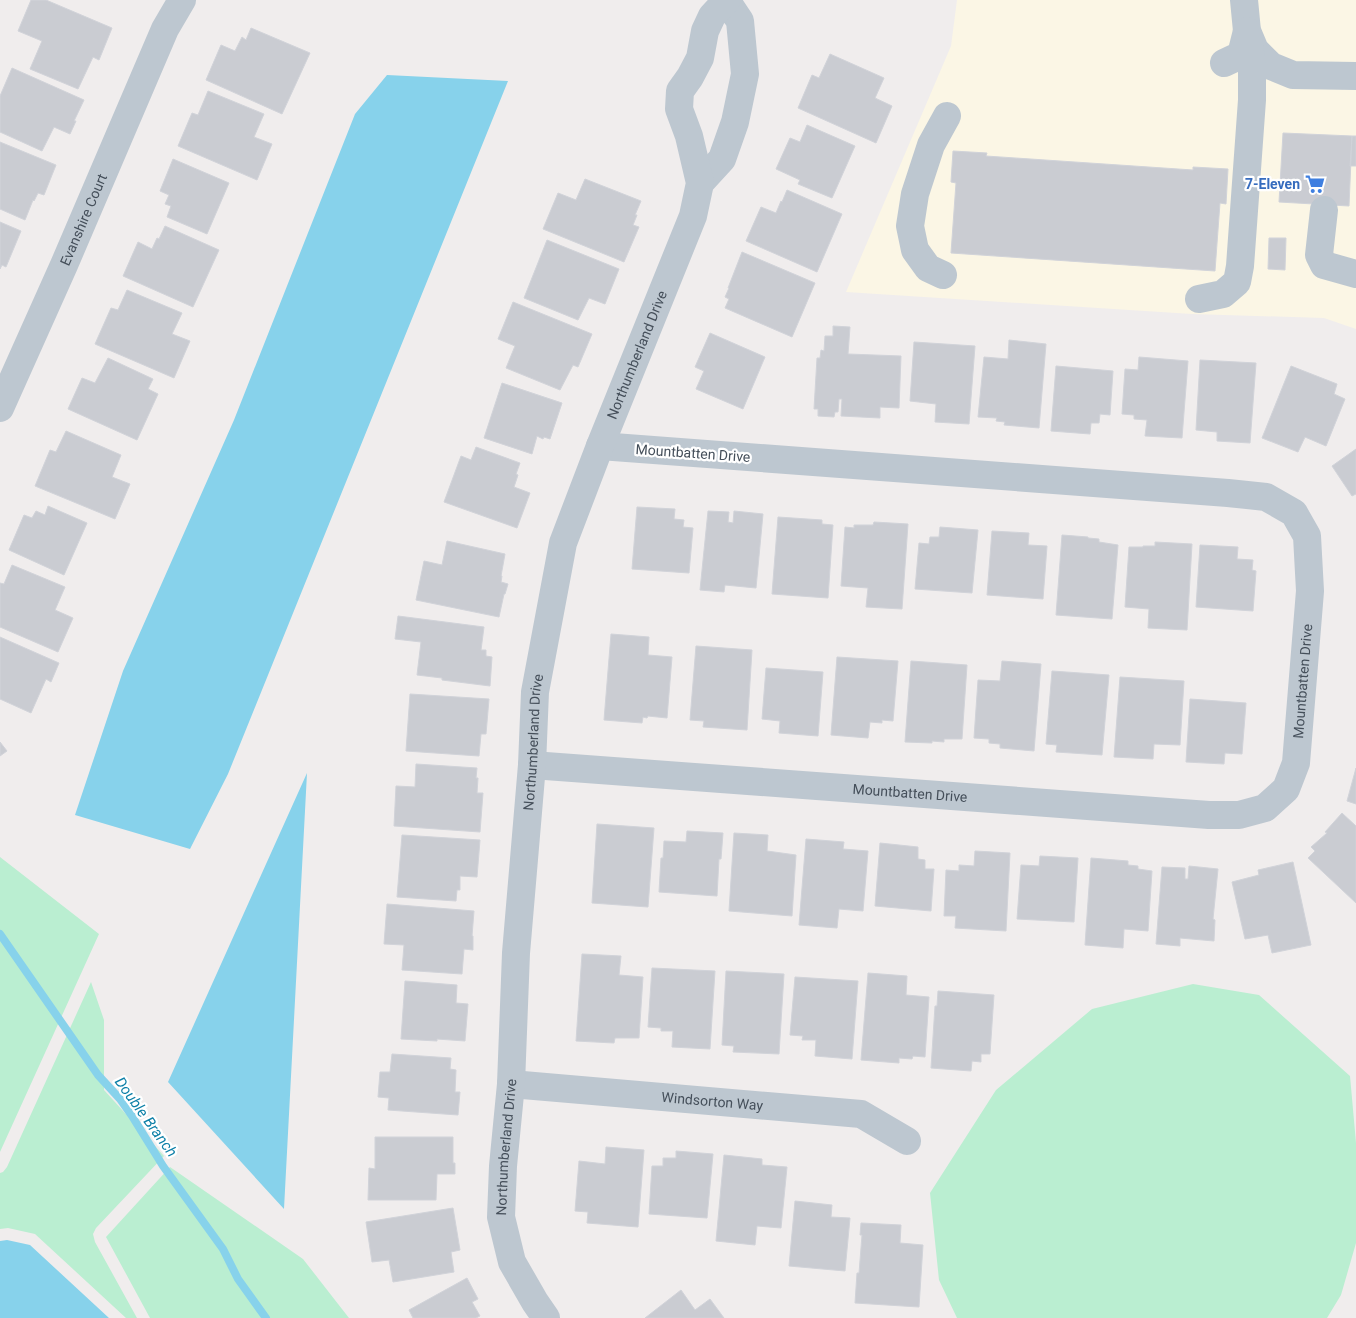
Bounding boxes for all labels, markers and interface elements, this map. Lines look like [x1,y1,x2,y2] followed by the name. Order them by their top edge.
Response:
[57,171,110,268] street label: Evanshire Court
[1304,173,1326,195] supermarket icon: 7-Eleven
[1245,176,1300,192] place label: 7-Eleven
[604,288,670,421] street label: Northumberland Drive
[635,441,751,465] street label: Mountbatten Drive
[1290,623,1315,739] street label: Mountbatten Drive
[520,672,546,811] street label: Northumberland Drive
[852,781,968,805] street label: Mountbatten Drive
[111,1074,181,1160] water label: Double Branch
[493,1078,519,1216] street label: Northumberland Drive
[661,1089,764,1114] street label: Windsorton Way

